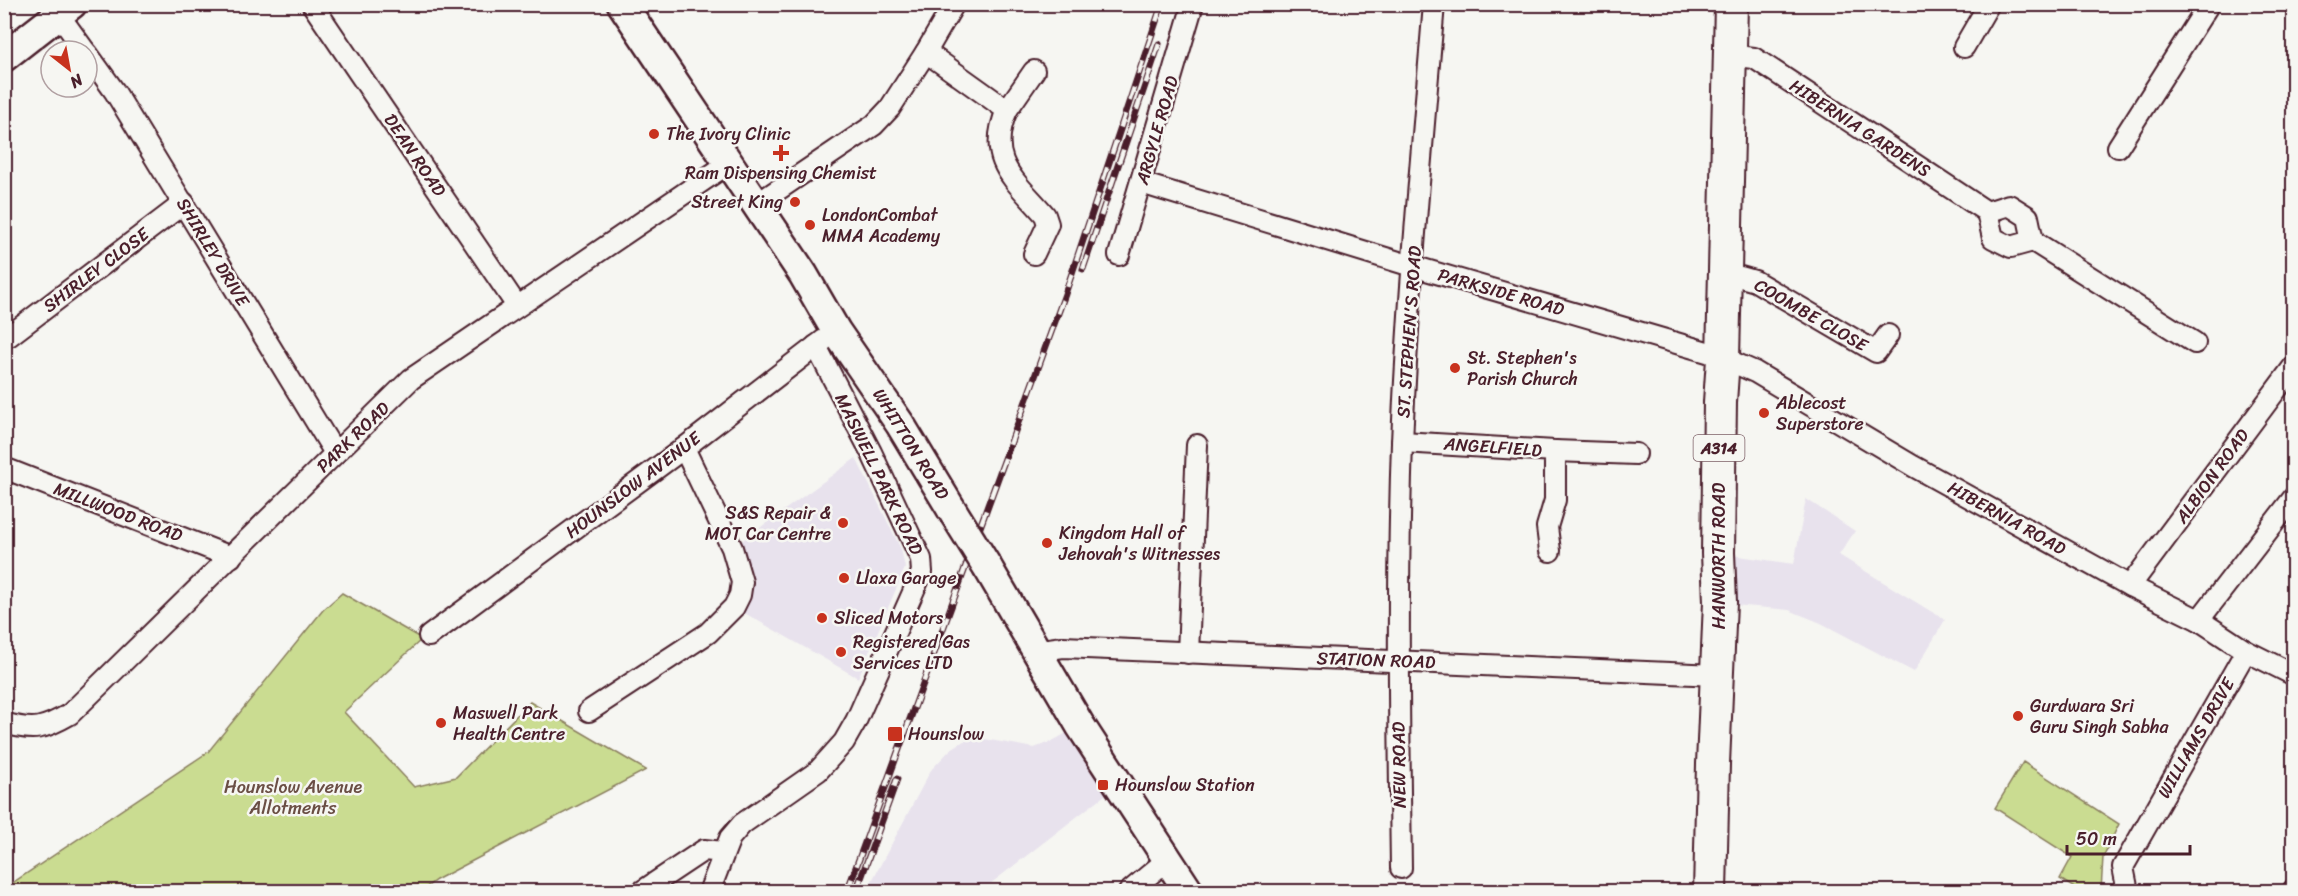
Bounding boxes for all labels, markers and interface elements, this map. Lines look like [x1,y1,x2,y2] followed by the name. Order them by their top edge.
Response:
[39,39,99,99] north arrow
[63,66,90,97] text: N
[1783,70,1938,186] street label: HIBERNIA GARDENS
[1126,71,1188,189] street label: ARGYLE ROAD
[375,107,455,203] street label: DEAN ROAD
[666,118,790,150] place label: The Ivory Clinic
[647,127,661,141] marker: The Ivory Clinic
[774,146,788,160] marker: Ram Dispensing Chemist
[685,157,877,189] place label: Ram Dispensing Chemist
[691,186,783,218] place label: Street King
[168,191,259,314] street label: SHIRLEY DRIVE
[788,195,802,209] marker: Street King
[822,199,941,252] place label: LondonCombat MMA Academy
[36,218,157,321] street label: SHIRLEY CLOSE
[803,218,817,232] marker: LondonCombat MMA Academy
[1387,245,1431,419] street label: ST. STEPHEN'S ROAD
[1434,259,1568,325] street label: PARKSIDE ROAD
[1748,269,1875,361] street label: COOMBE CLOSE
[1467,342,1578,395] place label: St. Stephen's Parish Church
[1448,361,1462,375] marker: St. Stephen's Parish Church
[864,382,958,506] street label: WHITTON ROAD
[826,387,932,561] street label: MASWELL PARK ROAD
[1775,387,1864,440] place label: Ablecost Superstore
[309,393,398,481] street label: PARK ROAD
[1757,406,1771,420] marker: Ablecost Superstore
[2166,421,2258,531] street label: ALBION ROAD
[558,422,709,547] street label: HOUNSLOW AVENUE
[1442,428,1543,466] street label: ANGELFIELD
[1694,435,1744,461] road number: A314
[1942,472,2073,564] street label: HIBERNIA ROAD
[49,473,187,551] street label: MILLWOOD ROAD
[1703,483,1735,629] street label: HANWORTH ROAD
[705,497,831,550] place label: S&S Repair & MOT Car Centre
[836,516,850,530] marker: S&S Repair & MOT Car Centre
[1058,517,1221,570] place label: Kingdom Hall of Jehovah's Witnesses
[1040,536,1054,550] marker: Kingdom Hall of Jehovah's Witnesses
[856,562,956,594] place label: Llaxa Garage
[837,571,851,585] marker: Llaxa Garage
[834,602,944,634] place label: Sliced Motors
[815,611,829,625] marker: Sliced Motors
[853,626,970,679] place label: Registered Gas Services LTD
[1316,642,1436,678] street label: STATION ROAD
[834,645,848,659] marker: Registered Gas Services LTD
[2148,671,2244,804] street label: WILLIAMS DRIVE
[2030,690,2169,743] place label: Gurdwara Sri Guru Singh Sabha
[453,697,565,750] place label: Maswell Park Health Centre
[2011,709,2025,723] marker: Gurdwara Sri Guru Singh Sabha
[434,716,448,730] marker: Maswell Park Health Centre
[908,718,985,750] place label: Hounslow
[1382,721,1416,808] street label: NEW ROAD
[886,725,904,743] marker: Hounslow
[1115,769,1255,801] place label: Hounslow Station
[224,771,362,824] park label: Hounslow Avenue Allotments
[1096,778,1110,792] marker: Hounslow Station
[2067,818,2190,856] scale bar
[2076,823,2117,855] text: 50 m

